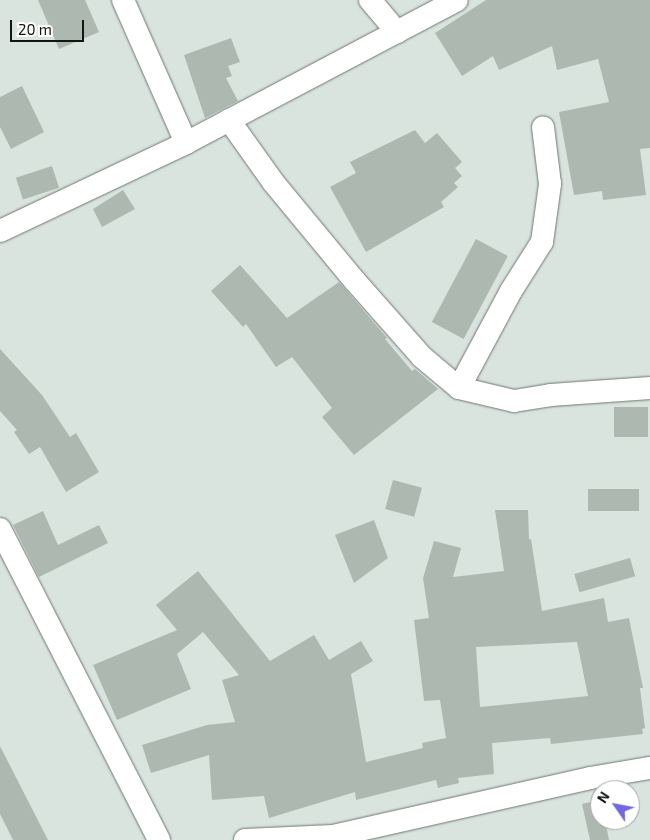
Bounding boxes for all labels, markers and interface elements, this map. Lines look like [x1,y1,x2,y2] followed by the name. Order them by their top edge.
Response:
[12,10,86,42] scale bar
[18,20,52,38] text: 20 m
[590,780,640,830] north arrow
[593,788,613,806] text: N

